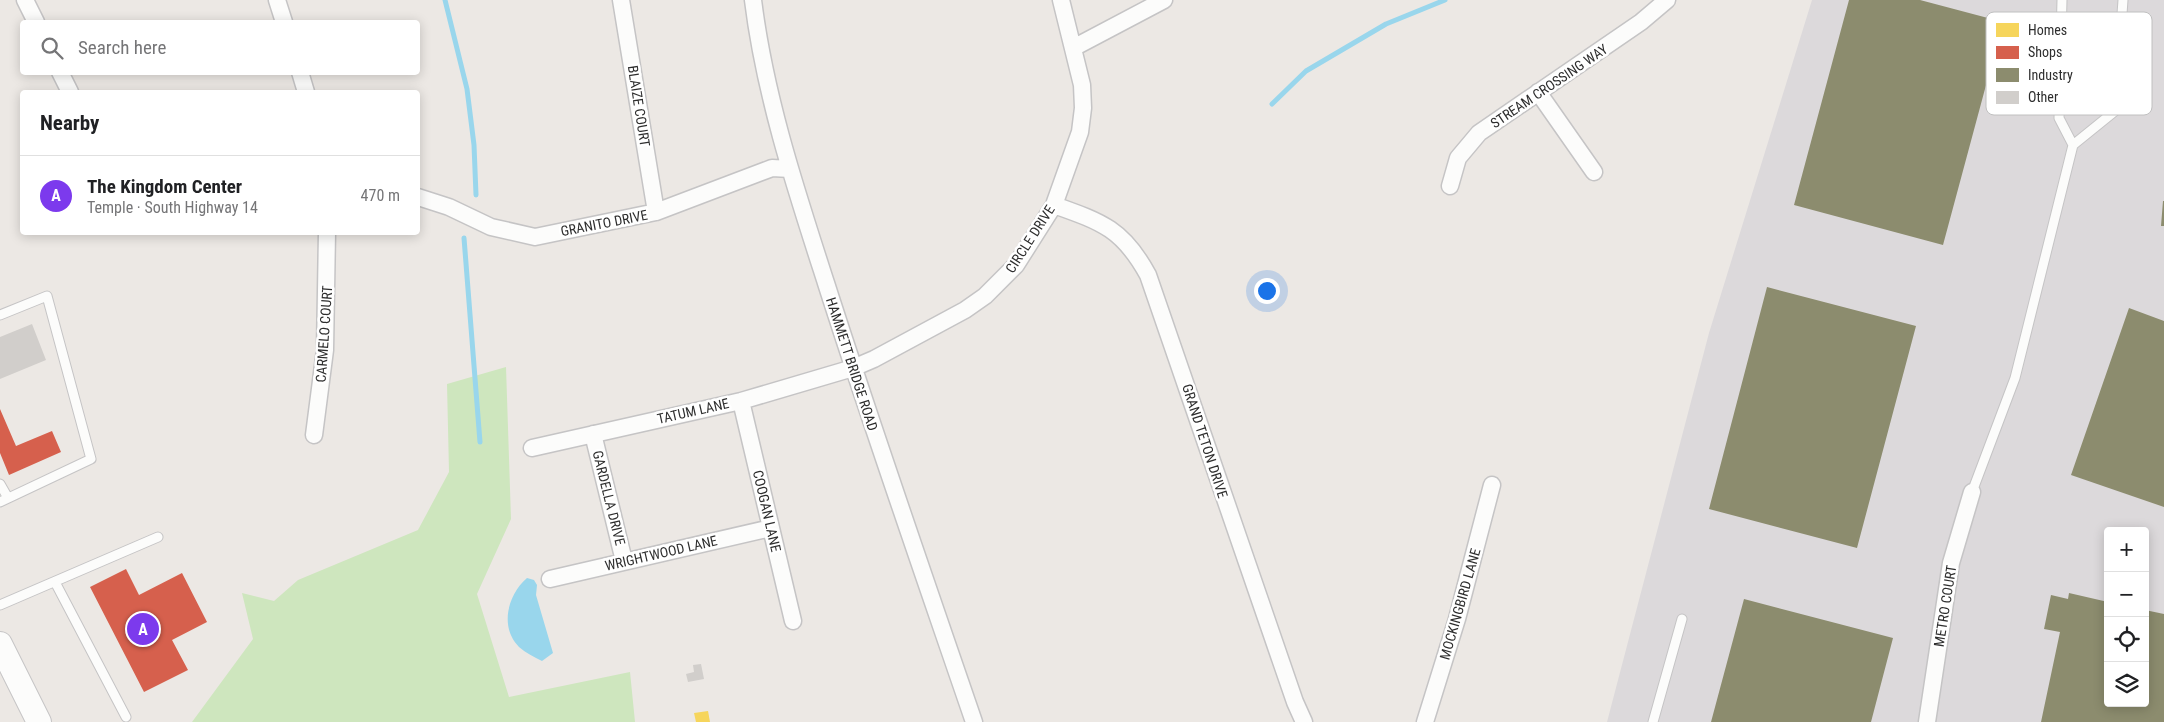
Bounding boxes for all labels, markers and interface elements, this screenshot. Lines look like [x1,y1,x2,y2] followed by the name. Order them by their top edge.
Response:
[1986,12,2152,115] legend
[20,20,420,75] search box
[2028,22,2067,38] text: Homes
[38,34,66,62] icon: search
[78,36,166,59] text: Search here
[1487,40,1611,131] street label: STREAM CROSSING WAY
[2028,44,2062,60] text: Shops
[625,64,653,148] street label: BLAIZE COURT
[2028,67,2073,83] text: Industry
[2028,89,2058,105] text: Other
[40,111,99,135] text: Nearby
[87,175,242,198] text: The Kingdom Center
[51,186,61,205] text: A
[361,186,400,205] text: 470 m
[87,198,258,217] text: Temple · South Highway 14
[1002,202,1058,276] street label: CIRCLE DRIVE
[559,207,649,239] street label: GRANITO DRIVE
[1254,278,1280,304] your location
[313,285,335,383] street label: CARMELO COURT
[823,295,881,433] street label: HAMMETT BRIDGE ROAD
[1179,382,1231,500] street label: GRAND TETON DRIVE
[655,395,731,427] street label: TATUM LANE
[589,449,629,547] street label: GARDELLA DRIVE
[750,469,784,554] street label: COOGAN LANE
[2104,527,2149,707] map controls
[2104,527,2149,572] button: +
[603,532,719,574] street label: WRIGHTWOOD LANE
[1436,546,1484,662] street label: MOCKINGBIRD LANE
[1931,564,1959,648] street label: METRO COURT
[2104,572,2149,617] button: −
[127,610,159,648] pin: A
[2104,617,2149,662] button: locate
[2104,662,2149,707] button: layers

